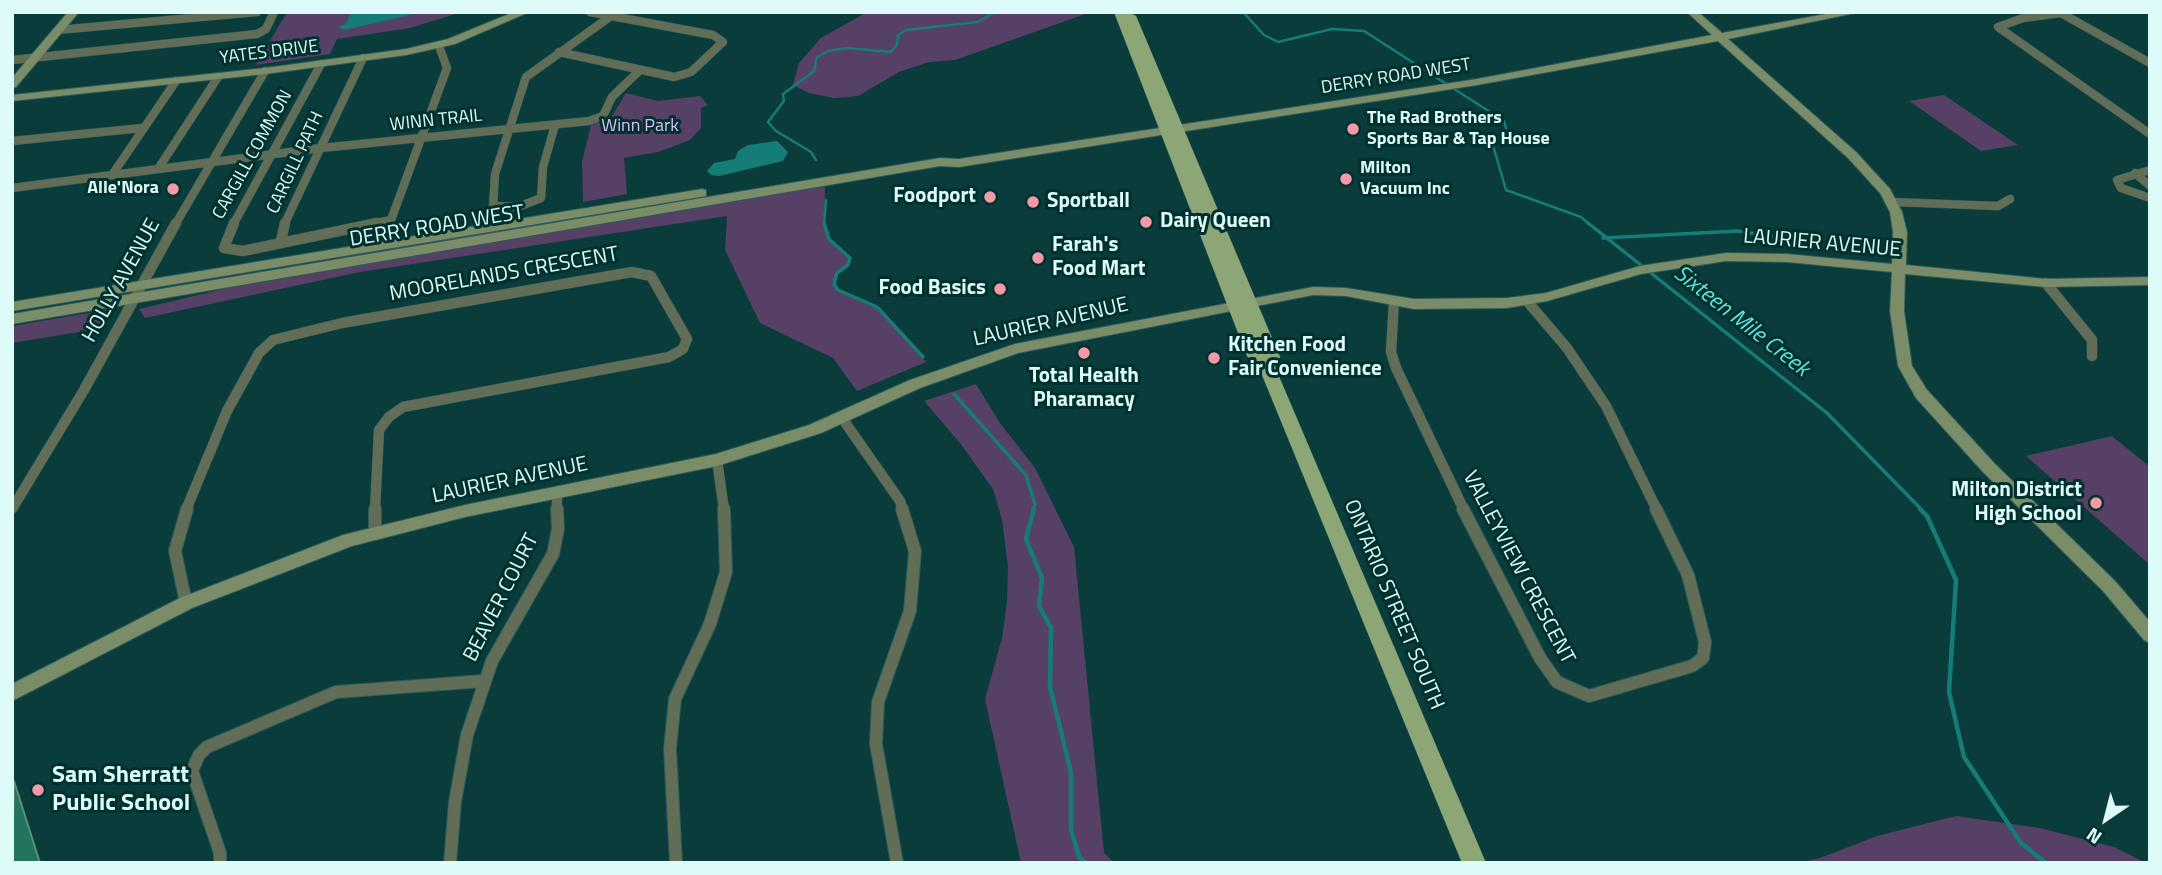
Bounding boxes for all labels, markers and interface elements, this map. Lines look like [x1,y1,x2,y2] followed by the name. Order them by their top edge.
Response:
[218,36,320,70] street label: YATES DRIVE
[1320,55,1472,99] street label: DERRY ROAD WEST
[209,87,297,223] street label: CARGILL COMMON
[389,105,483,137] street label: WINN TRAIL
[1367,108,1550,150] place label: The Rad Brothers Sports Bar & Tap House
[263,109,329,217] street label: CARGILL PATH
[601,116,679,138] park label: Winn Park
[1345,121,1361,137] marker: The Rad Brothers Sports Bar & Tap House
[1360,158,1450,200] place label: Milton Vacuum Inc
[1338,171,1354,187] marker: Milton Vacuum Inc
[87,178,159,200] place label: Alle'Nora
[165,181,181,197] marker: Alle'Nora
[893,184,976,210] place label: Foodport
[982,189,998,205] marker: Foodport
[1047,189,1130,215] place label: Sportball
[1025,194,1041,210] marker: Sportball
[348,201,526,253] street label: DERRY ROAD WEST
[1160,209,1271,235] place label: Dairy Queen
[1138,214,1154,230] marker: Dairy Queen
[78,215,166,347] street label: HOLLY AVENUE
[1742,225,1902,263] street label: LAURIER AVENUE
[1052,233,1145,283] place label: Farah's Food Mart
[388,242,620,308] street label: MOORELANDS CRESCENT
[1030,250,1046,266] marker: Farah's Food Mart
[1668,261,1814,383] water label: Sixteen Mile Creek
[879,276,986,302] place label: Food Basics
[992,281,1008,297] marker: Food Basics
[971,293,1131,353] street label: LAURIER AVENUE
[1228,333,1382,383] place label: Kitchen Food Fair Convenience
[1076,345,1092,361] marker: Total Health Pharamacy
[1206,350,1222,366] marker: Kitchen Food Fair Convenience
[1029,364,1139,414] place label: Total Health Pharamacy
[430,452,590,510] street label: LAURIER AVENUE
[1456,467,1580,669] street label: VALLEYVIEW CRESCENT
[1951,478,2082,528] place label: Milton District High School
[2088,495,2104,511] marker: Milton District High School
[1337,496,1449,714] street label: ONTARIO STREET SOUTH
[459,530,545,666] street label: BEAVER COURT
[52,762,190,818] place label: Sam Sherratt Public School
[30,782,46,798] marker: Sam Sherratt Public School
[2071,784,2141,854] north arrow
[2080,821,2107,852] text: N

